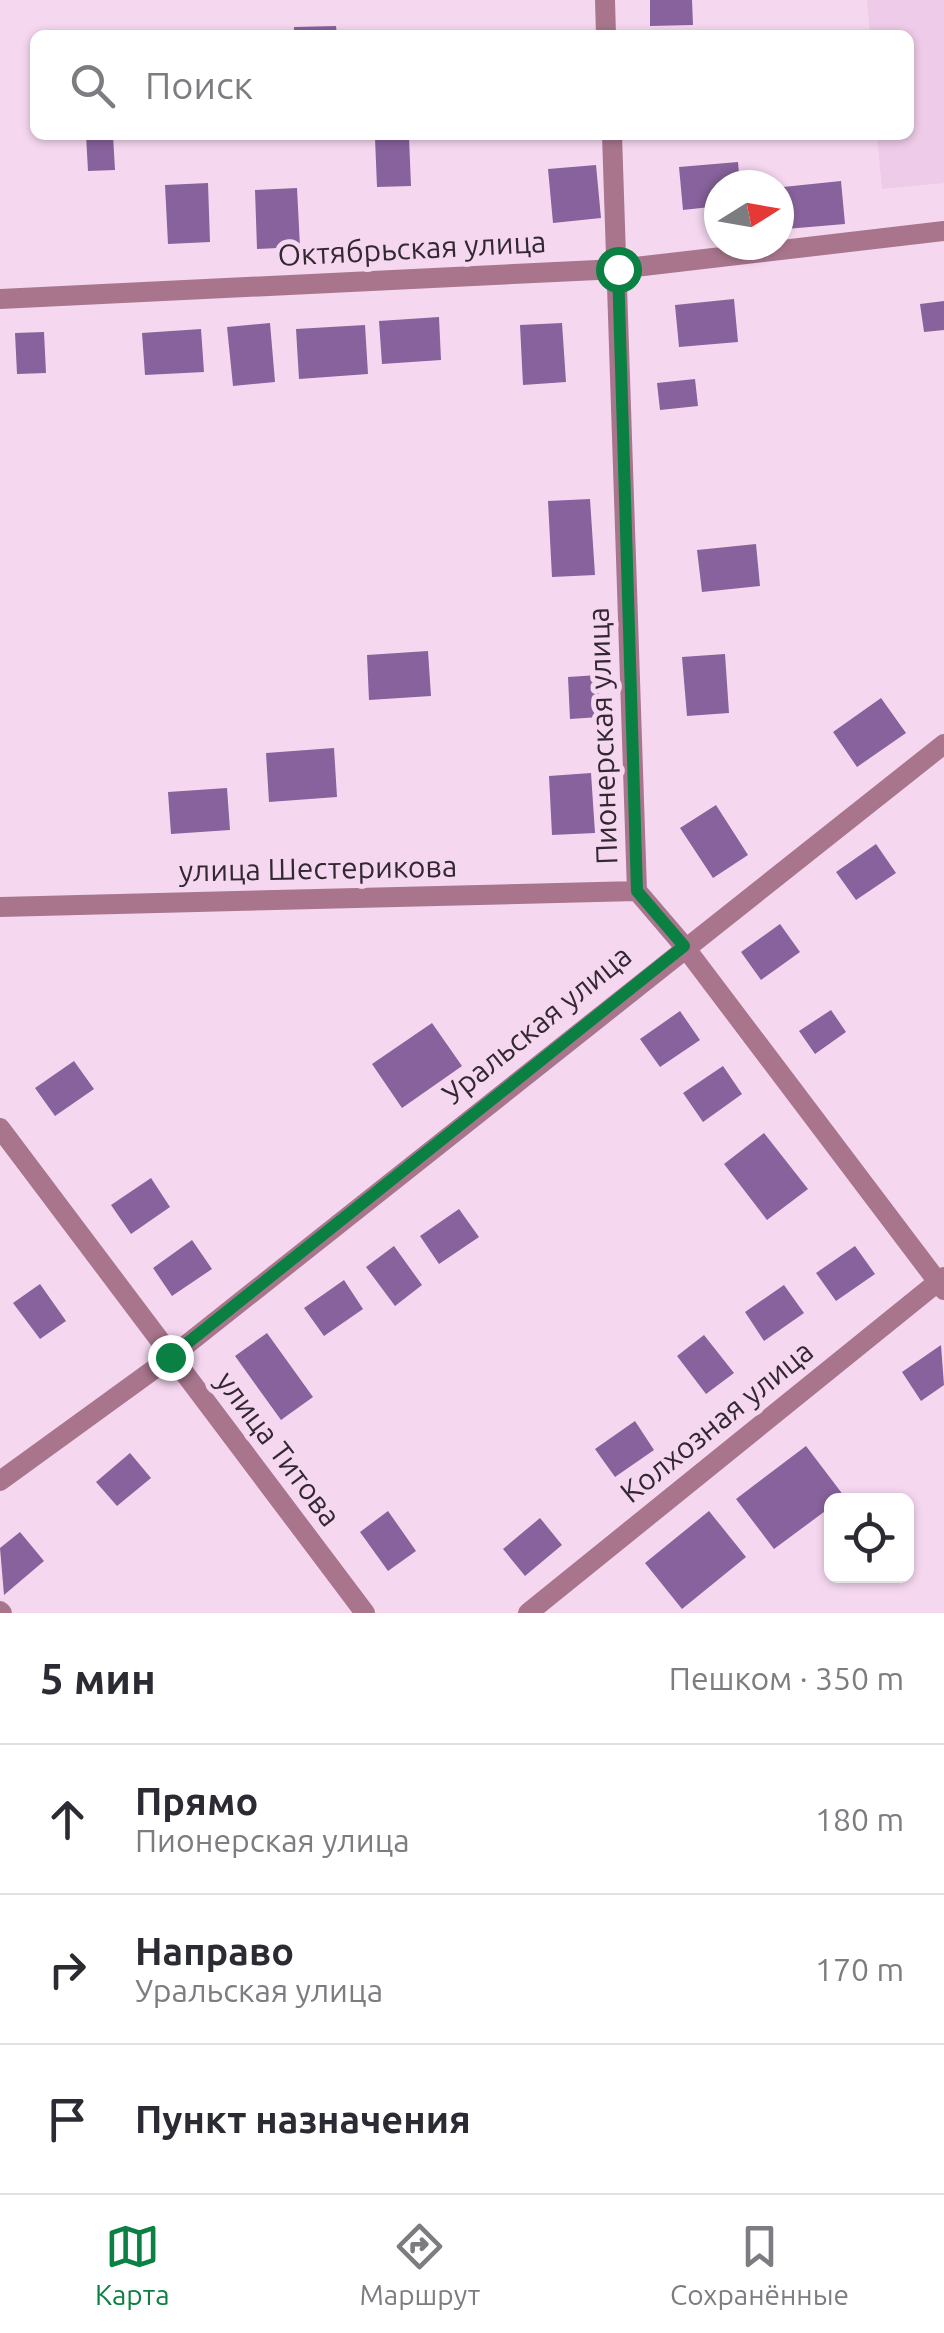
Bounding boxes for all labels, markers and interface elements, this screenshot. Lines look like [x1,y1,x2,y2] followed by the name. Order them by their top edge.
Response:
[30,30,914,140] search box
[65,58,120,113] icon: search
[145,64,253,106] text: Поиск
[704,170,794,260] north arrow
[277,224,547,272] street label: Октябрьская улица
[596,247,642,293] route start
[581,607,623,865] street label: Пионерская улица
[178,849,458,887] street label: улица Шестерикова
[435,938,637,1111] street label: Уральская улица
[613,1333,819,1509] street label: Колхозная улица
[148,1335,194,1381] route end
[210,1364,348,1532] street label: улица Титова
[824,1493,914,1583] map controls
[824,1493,914,1583] button: locate
[40,1655,156,1702] text: 5 мин
[669,1660,904,1696] text: Пешком · 350 m
[135,1780,258,1822] text: Прямо
[40,1792,95,1847] icon: ahead
[815,1801,904,1837] text: 180 m
[135,1822,410,1858] text: Пионерская улица
[135,1930,294,1972] text: Направо
[40,1942,95,1997] icon: right
[815,1951,904,1987] text: 170 m
[135,1972,383,2008] text: Уральская улица
[40,2092,95,2147] icon: arrive
[135,2098,471,2140] text: Пункт назначения
[95,2219,170,2310] tab: Карта
[359,2219,480,2310] tab: Маршрут
[670,2219,849,2310] tab: Сохранённые

